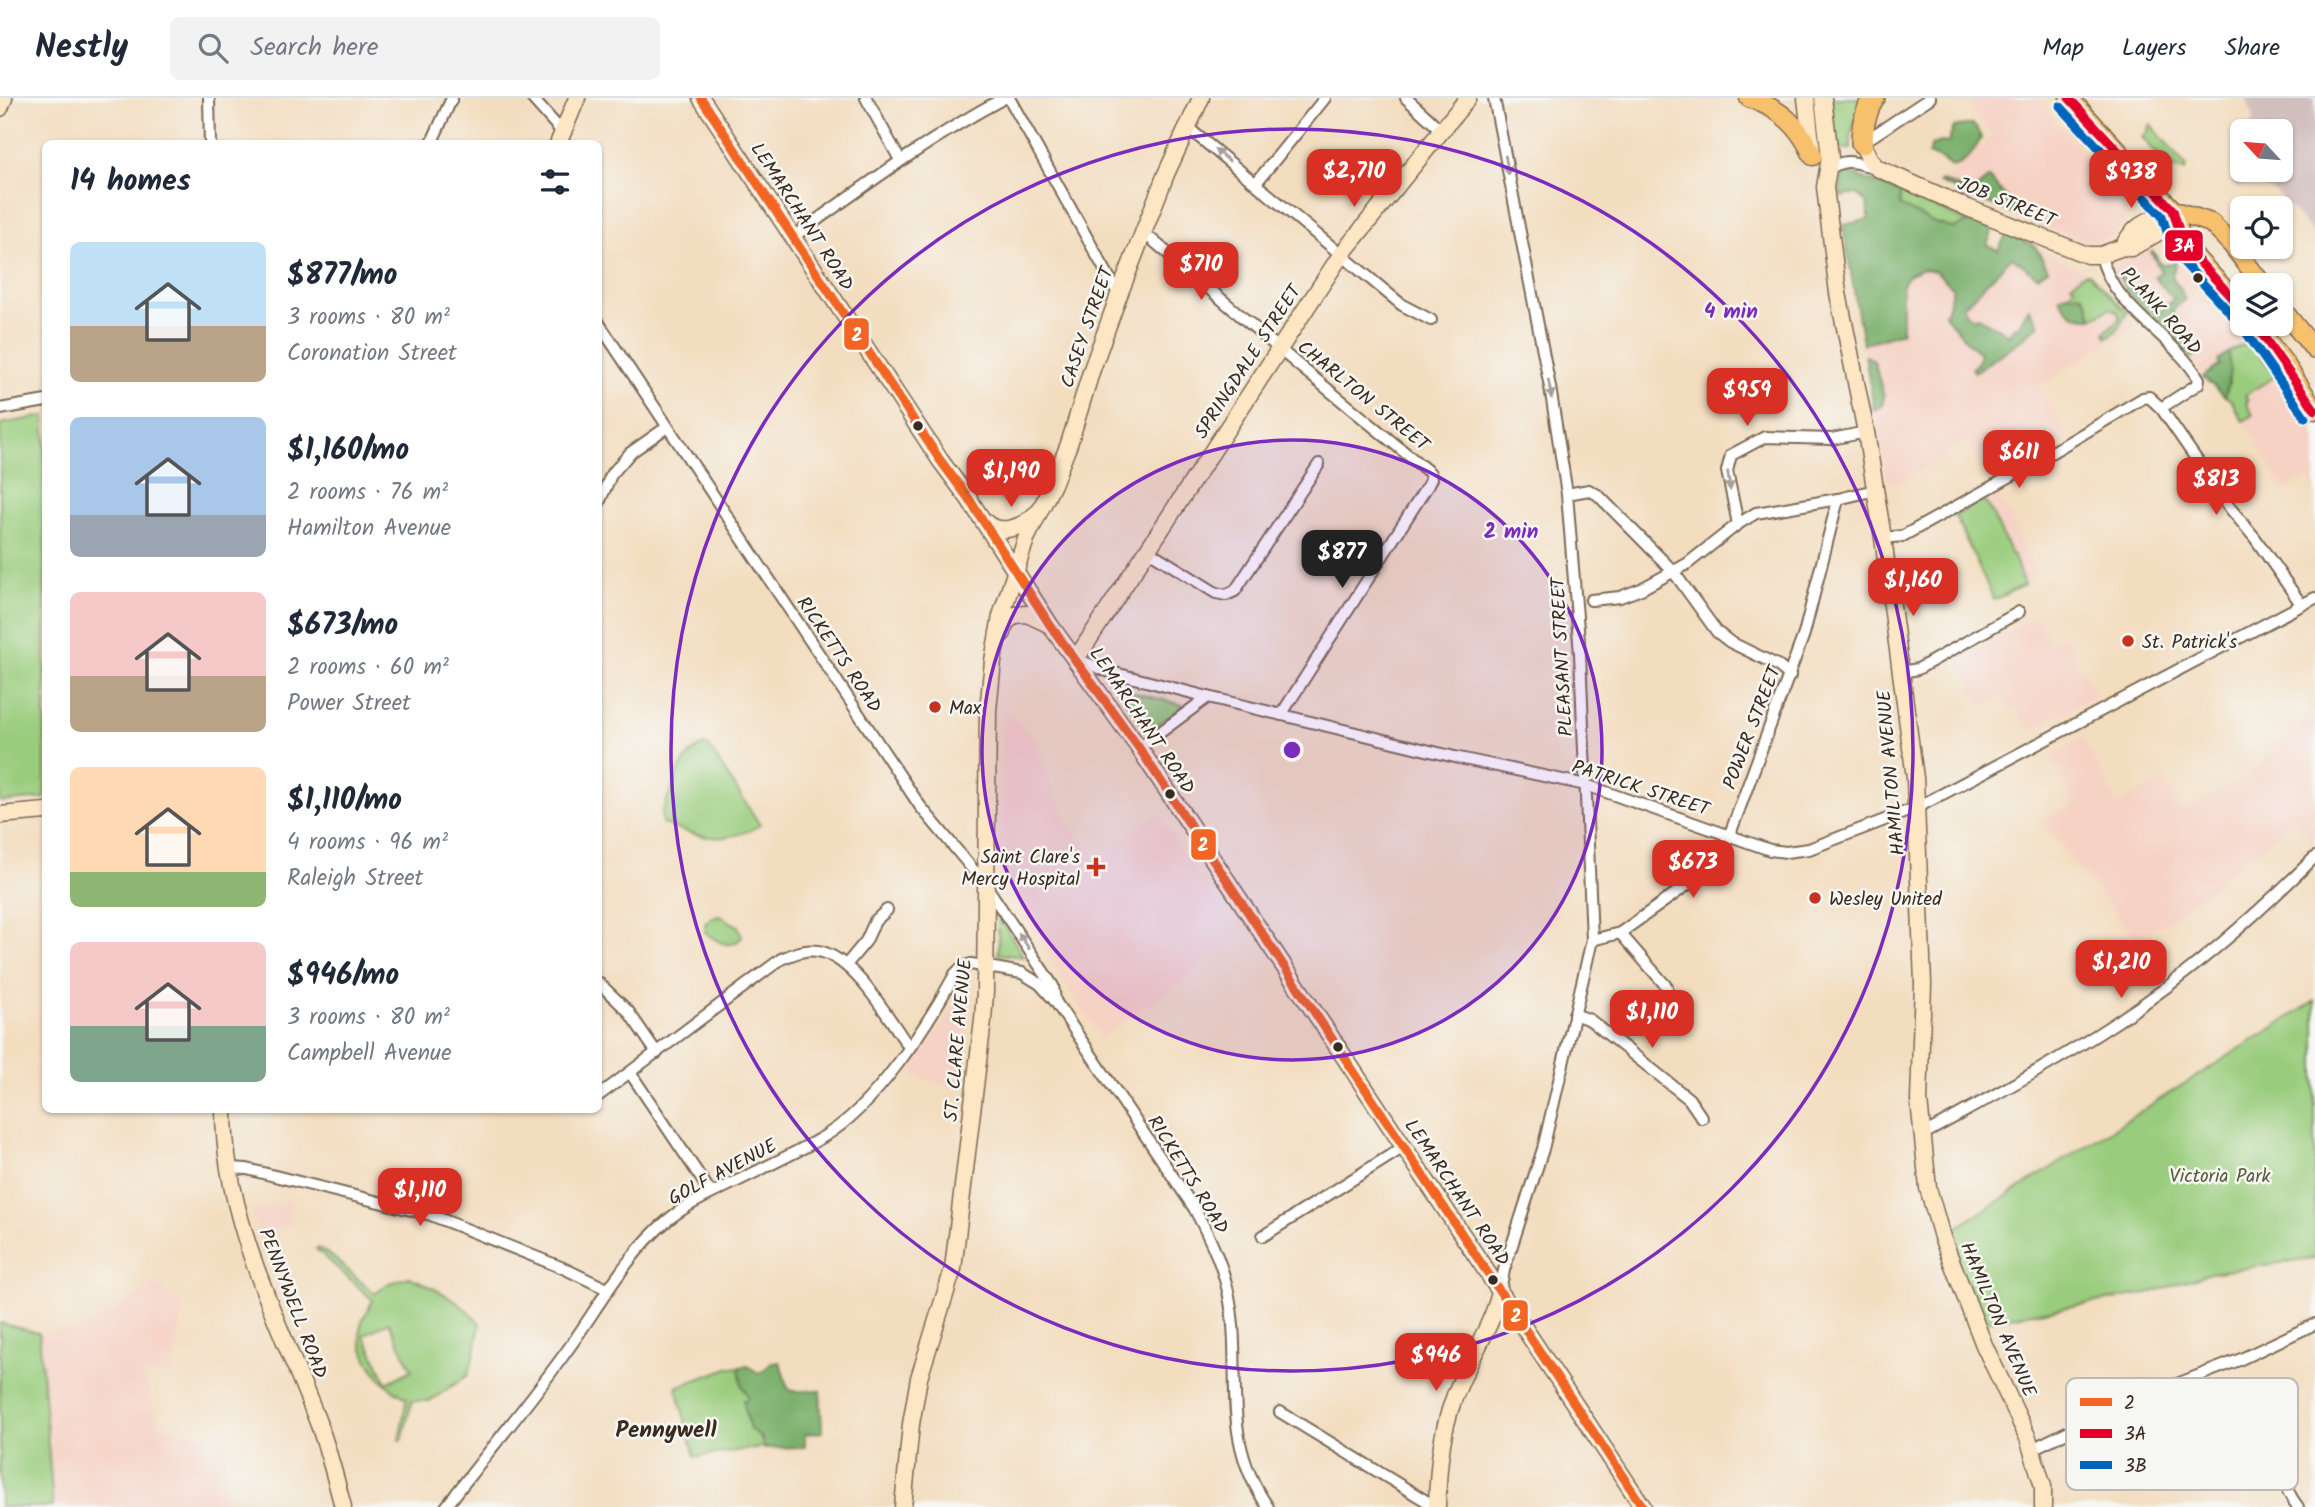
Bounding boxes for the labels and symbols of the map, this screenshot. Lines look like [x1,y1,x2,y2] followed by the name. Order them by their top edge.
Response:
[2230,119,2292,182] north arrow
[742,137,861,297] street label: LEMARCHANT ROAD
[1214,148,1231,163] one-way arrow
[1297,150,1411,209] pin: $2,710
[2090,150,2172,210] pin: $938
[1502,154,1513,176] one-way arrow
[1952,169,2062,237] street label: JOB STREET
[2164,229,2204,262] line badge: 3A
[2172,232,2195,262] text: 3A
[1160,242,1242,302] pin: $710
[2112,260,2209,362] street label: PLANK ROAD
[1053,261,1123,392] street label: CASEY STREET
[2191,271,2205,285] unlabelled marker
[1187,278,1311,445] street label: SPRINGDALE STREET
[1704,296,1758,329] text: 4 min
[843,317,870,351] line badge: 2
[851,321,863,351] text: 2
[1290,334,1437,461] street label: CHARLTON STREET
[1706,368,1788,428] pin: $959
[1545,378,1556,400] one-way arrow
[911,419,925,433] unlabelled marker
[1978,430,2060,490] pin: $611
[954,450,1068,509] pin: $1,190
[2175,458,2257,517] pin: $813
[1723,470,1734,492] one-way arrow
[1484,516,1538,549] text: 2 min
[1301,531,1383,590] pin: $877
[1856,559,1970,618] pin: $1,160
[1544,575,1582,737] street label: PLEASANT STREET
[788,591,889,720] street label: RICKETTS ROAD
[2142,628,2237,658] place label: St. Patrick's
[2120,633,2136,649] marker: St. Patrick's
[1081,641,1202,801] street label: LEMARCHANT ROAD
[1715,660,1791,794] street label: POWER STREET
[1870,688,1914,857] street label: HAMILTON AVENUE
[949,694,982,724] place label: Max
[927,699,943,715] marker: Max
[1280,738,1304,762] centre of rings
[1568,753,1715,826] street label: PATRICK STREET
[1163,787,1177,801] unlabelled marker
[1190,828,1217,861] line badge: 2
[1197,831,1209,861] text: 2
[1652,840,1734,900] pin: $673
[961,843,1080,895] place label: Saint Clare's Mercy Hospital
[1086,857,1106,877] marker: Saint Clare's Mercy Hospital
[1829,885,1942,915] place label: Wesley United
[1807,890,1823,906] marker: Wesley United
[1018,932,1031,951] one-way arrow
[2064,940,2178,1000] pin: $1,210
[937,956,981,1123] street label: ST. CLARE AVENUE
[1595,990,1709,1050] pin: $1,110
[1331,1040,1345,1054] unlabelled marker
[1139,1110,1236,1240] street label: RICKETTS ROAD
[1396,1113,1517,1273] street label: LEMARCHANT ROAD
[663,1131,783,1214] street label: GOLF AVENUE
[2170,1162,2270,1192] park label: Victoria Park
[363,1168,477,1228] pin: $1,110
[250,1224,335,1383] street label: PENNYWELL ROAD
[1951,1238,2044,1403] street label: HAMILTON AVENUE
[1486,1273,1500,1287] unlabelled marker
[1502,1299,1529,1332] line badge: 2
[1510,1302,1522,1332] text: 2
[1395,1334,1477,1393] pin: $946
[2066,1378,2298,1490] legend
[2124,1389,2135,1419] text: 2
[615,1413,717,1449] district label: Pennywell
[2124,1420,2146,1450] text: 3A
[2124,1452,2147,1482] text: 3B

